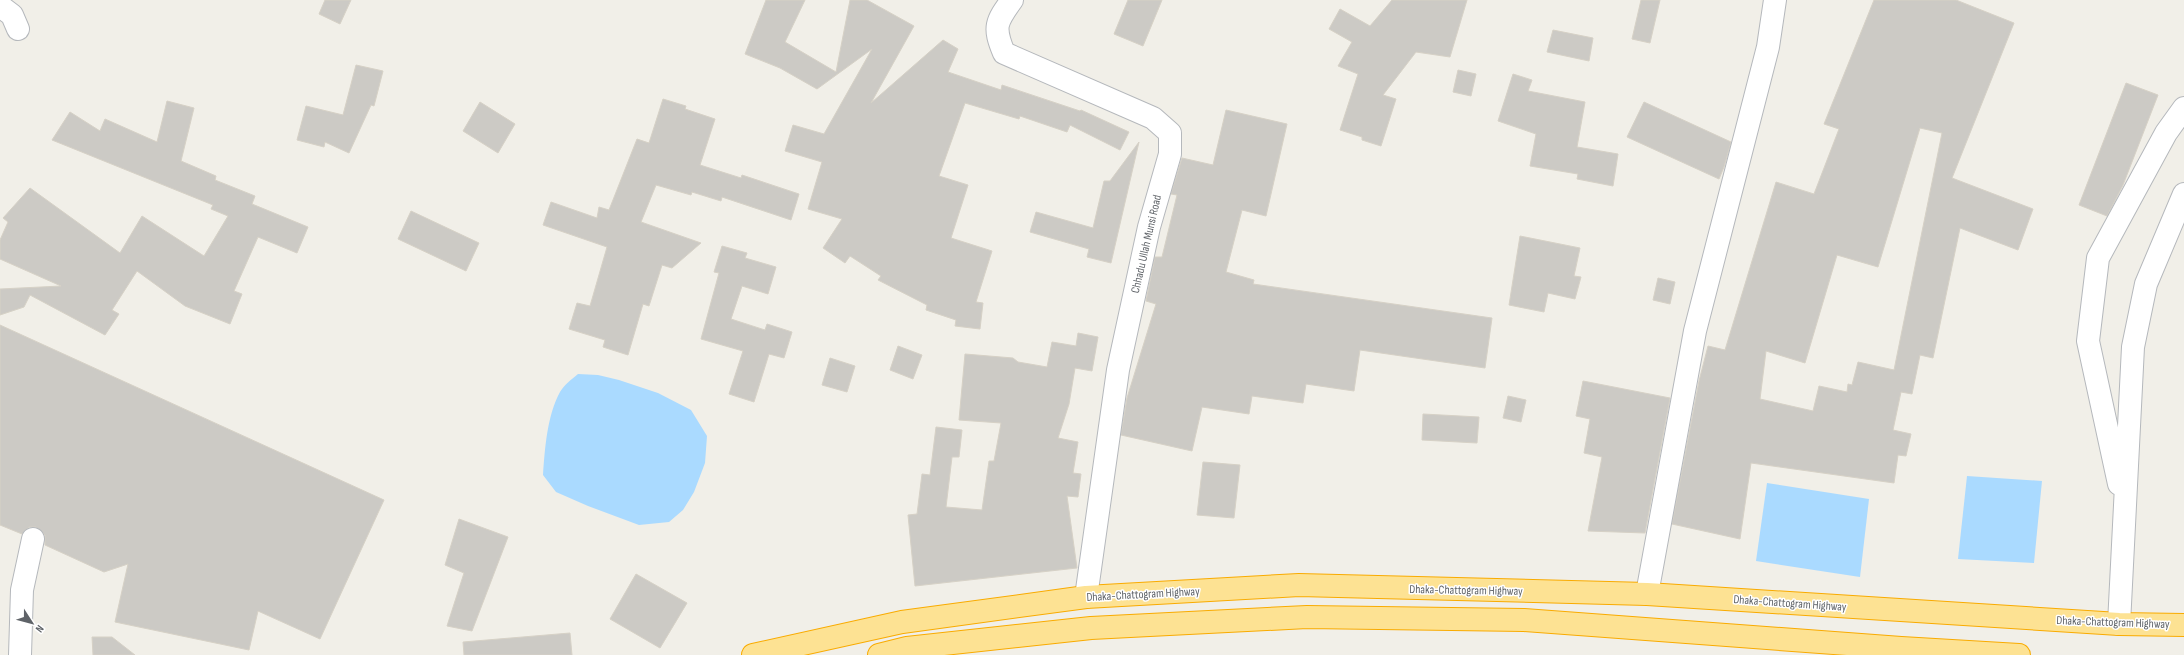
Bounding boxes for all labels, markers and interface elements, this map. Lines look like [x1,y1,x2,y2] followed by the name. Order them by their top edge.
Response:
[1128,193,1165,295] street label: Chhadu Ullah Munsi Road
[1409,582,1523,599] street label: Dhaka-Chattogram Highway
[1086,584,1200,605] street label: Dhaka-Chattogram Highway
[1733,592,1847,615] street label: Dhaka-Chattogram Highway
[12,603,52,643] north arrow
[2056,613,2170,632] street label: Dhaka-Chattogram Highway
[33,622,47,635] text: N

